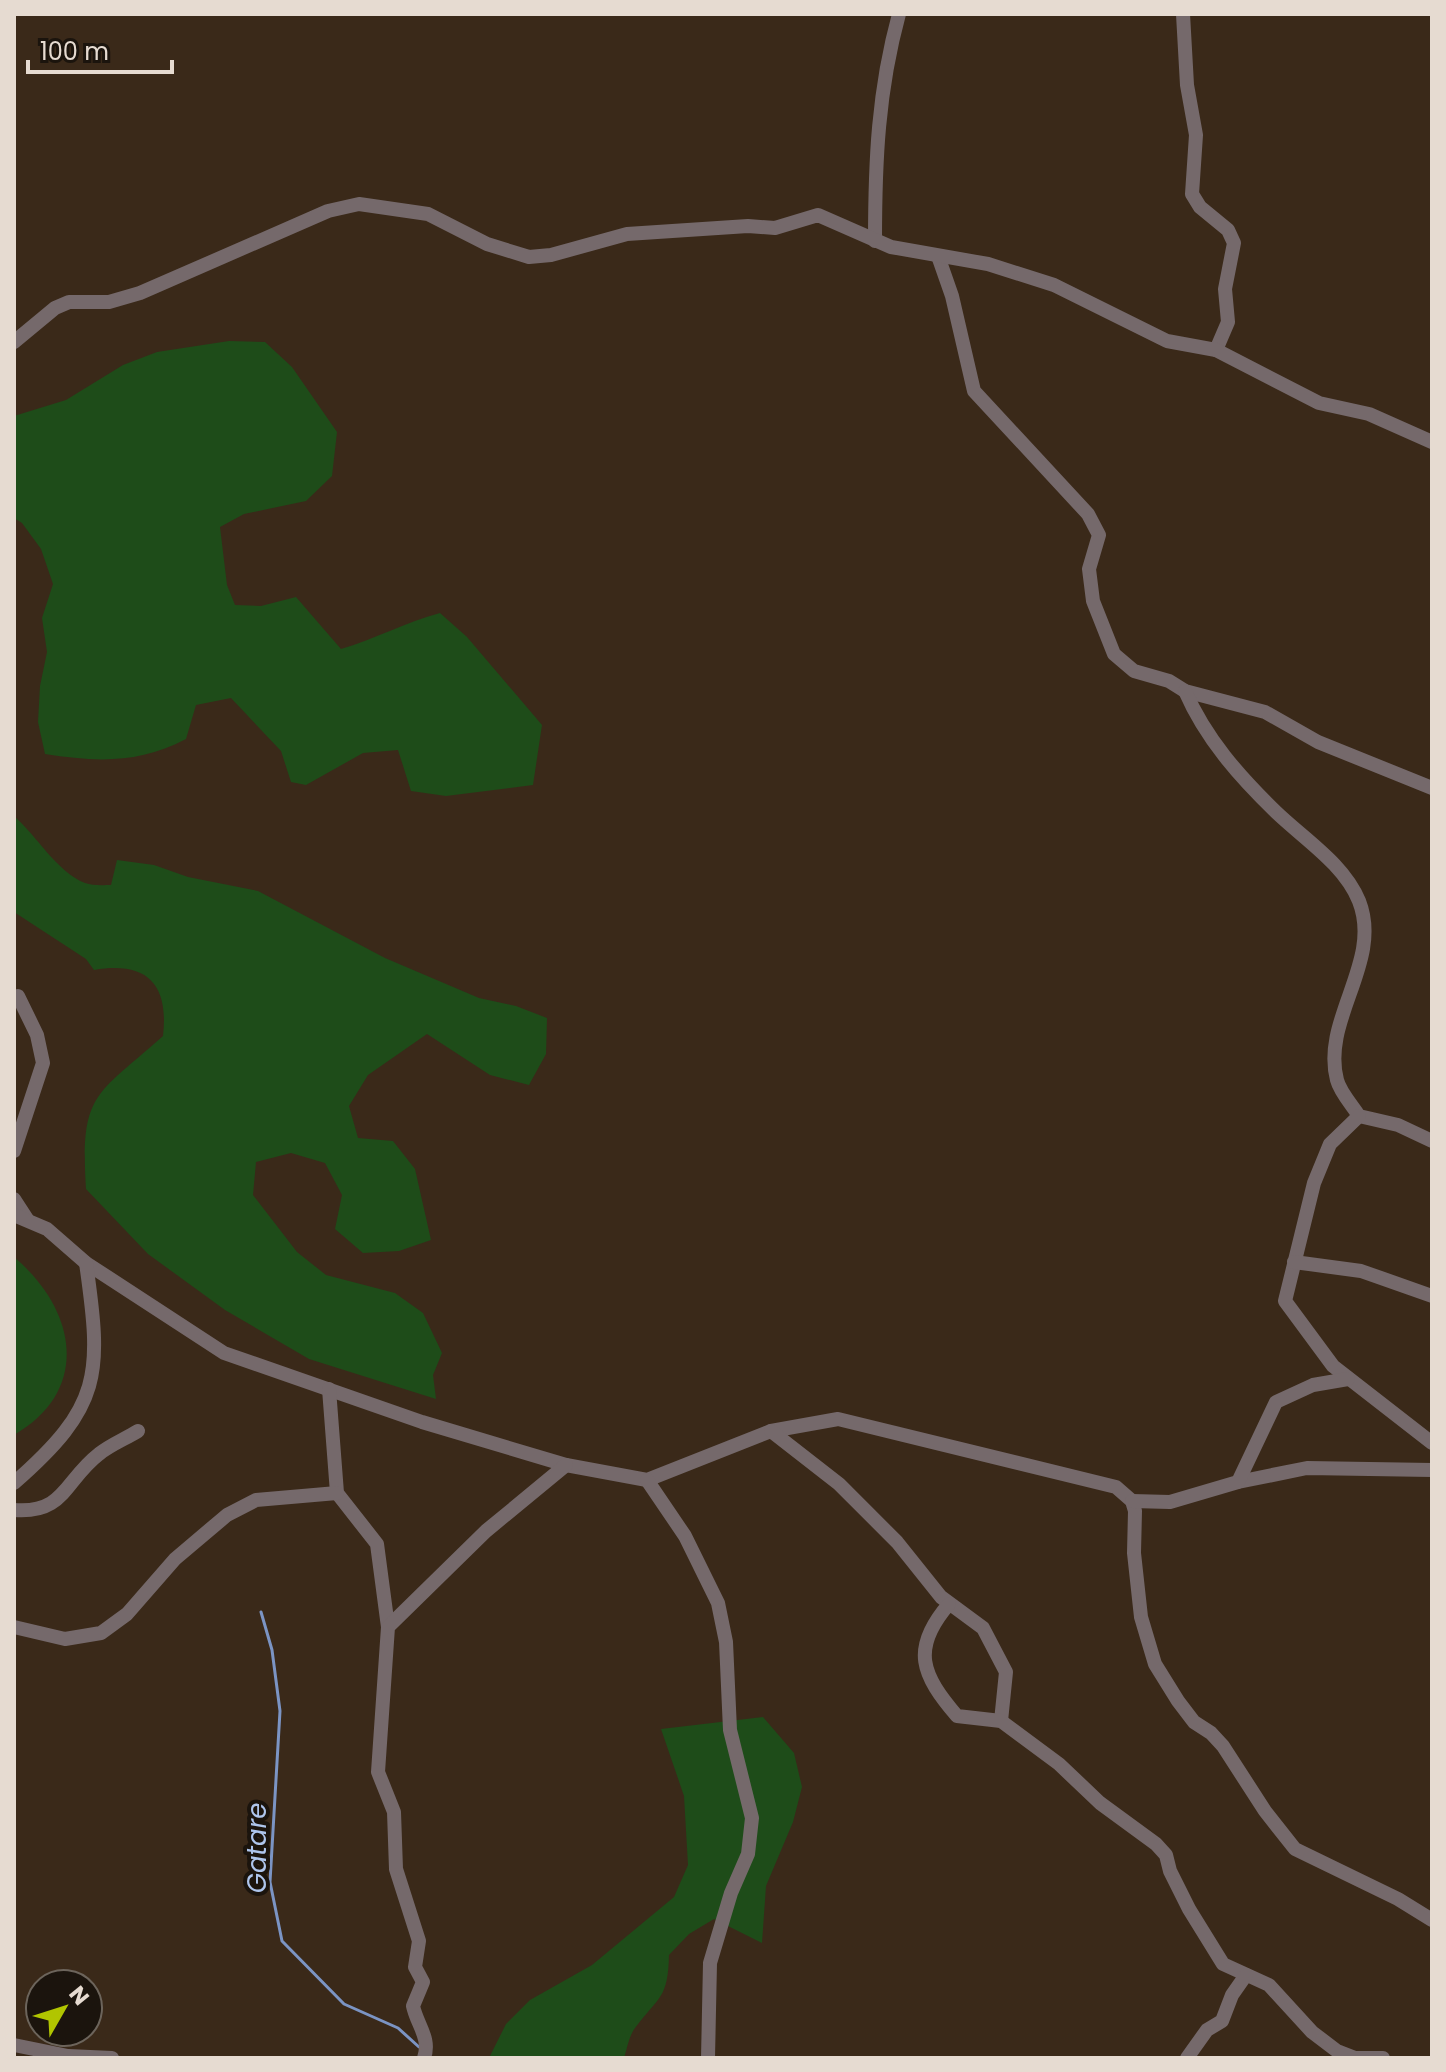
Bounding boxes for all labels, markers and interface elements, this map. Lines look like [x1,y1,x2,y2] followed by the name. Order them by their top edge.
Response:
[28,24,172,74] scale bar
[40,35,109,68] text: 100 m
[239,1803,275,1893] water label: Gatare
[24,1968,104,2048] north arrow
[62,1980,96,2012] text: N

